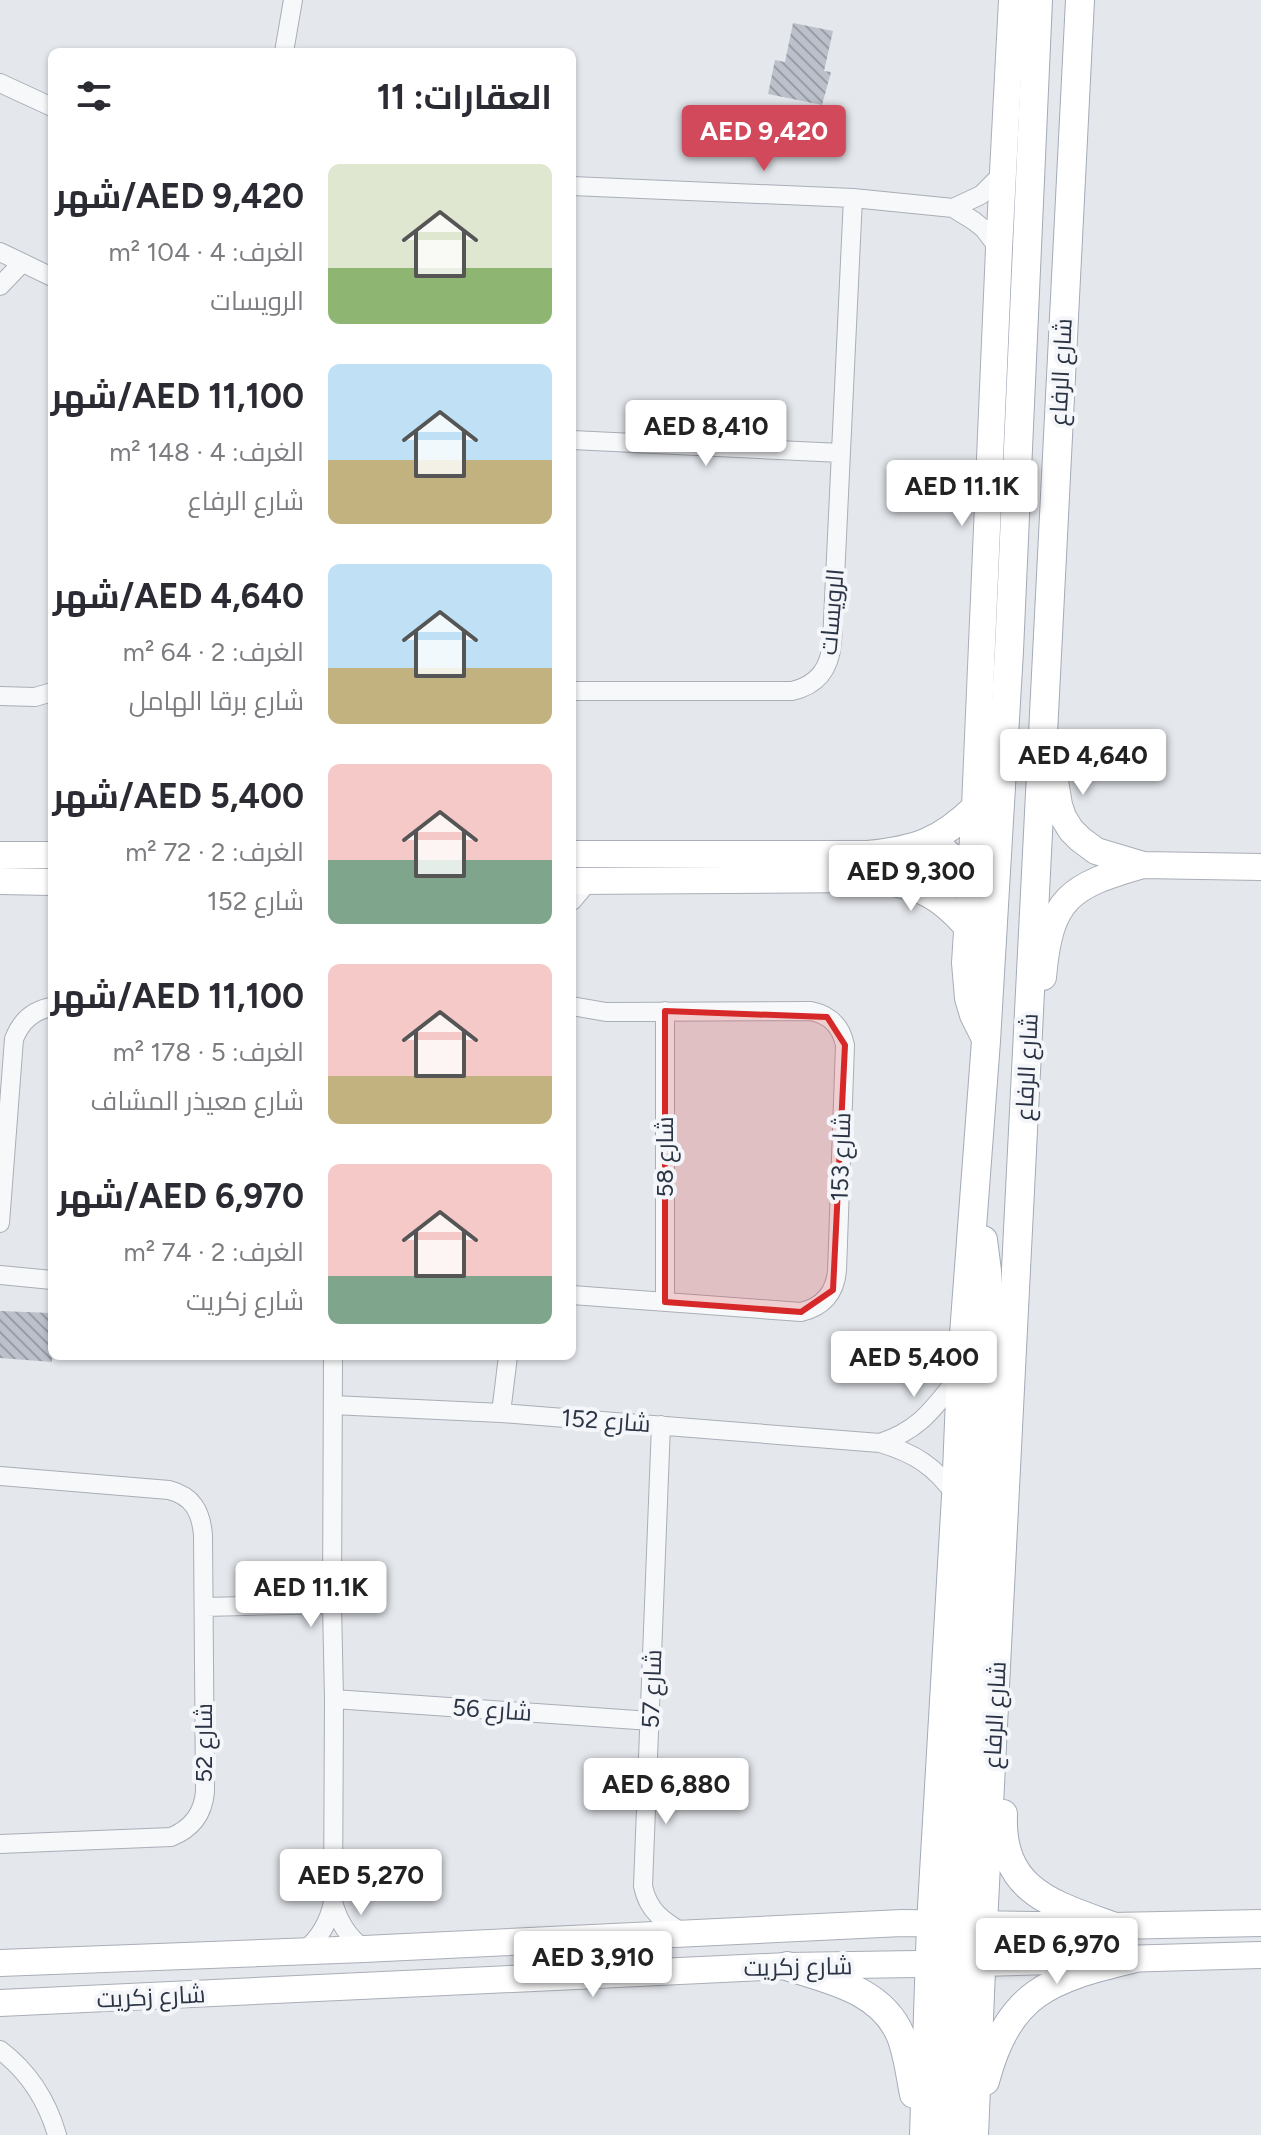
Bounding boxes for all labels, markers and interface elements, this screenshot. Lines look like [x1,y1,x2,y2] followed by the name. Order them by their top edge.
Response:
[72,74,116,118] icon: filters
[377,77,552,118] text: العقارات: 11
[672,105,856,173] pin: AED 9,420
[700,115,828,147] text: AED 9,420
[55,176,304,217] text: AED 9,420/شهر
[392,196,488,292] icon: home
[109,236,304,268] text: الغرف: 4 · 104 m²
[210,285,304,317] text: الرويسات
[1043,317,1080,427] street label: شارع الرفاع
[51,376,304,417] text: AED 11,100/شهر
[392,396,488,492] icon: home
[614,400,798,468] pin: AED 8,410
[643,410,769,442] text: AED 8,410
[109,436,304,468] text: الغرف: 4 · 148 m²
[870,460,1054,528] pin: AED 11.1K
[905,470,1019,502] text: AED 11.1K
[187,485,304,517] text: شارع الرفاع
[813,568,850,656] street label: الرويسات
[53,576,304,617] text: AED 4,640/شهر
[392,596,488,692] icon: home
[123,636,304,668] text: الغرف: 2 · 64 m²
[129,685,304,717] text: شارع برقا الهامل
[991,729,1175,797] pin: AED 4,640
[1018,739,1148,771] text: AED 4,640
[53,776,304,817] text: AED 5,400/شهر
[392,796,488,892] icon: home
[125,836,304,868] text: الغرف: 2 · 72 m²
[819,845,1003,913] pin: AED 9,300
[847,855,975,887] text: AED 9,300
[207,885,304,917] text: شارع 152
[51,976,304,1017] text: AED 11,100/شهر
[392,996,488,1092] icon: home
[1009,1012,1046,1122] street label: شارع الرفاع
[113,1036,304,1068] text: الغرف: 5 · 178 m²
[91,1085,304,1117] text: شارع معيذر المشاف
[824,1112,859,1202] street label: شارع 153
[650,1117,681,1197] street label: شارع 58
[57,1176,304,1217] text: AED 6,970/شهر
[392,1196,488,1292] icon: home
[124,1236,304,1268] text: الغرف: 2 · 74 m²
[186,1285,304,1317] text: شارع زكريت
[822,1331,1006,1399] pin: AED 5,400
[849,1341,979,1373] text: AED 5,400
[560,1403,652,1440] street label: شارع 152
[219,1561,403,1629] pin: AED 11.1K
[254,1571,368,1603] text: AED 11.1K
[636,1649,669,1729] street label: شارع 57
[977,1660,1014,1770] street label: شارع الرفاع
[451,1692,533,1729] street label: شارع 56
[189,1703,220,1783] street label: شارع 52
[574,1758,758,1826] pin: AED 6,880
[602,1768,730,1800] text: AED 6,880
[269,1849,453,1917] pin: AED 5,270
[298,1859,424,1891] text: AED 5,270
[965,1918,1149,1986] pin: AED 6,970
[994,1928,1120,1960] text: AED 6,970
[501,1931,685,1999] pin: AED 3,910
[532,1941,654,1973] text: AED 3,910
[743,1951,853,1984] street label: شارع زكريت
[96,1979,206,2016] street label: شارع زكريت

